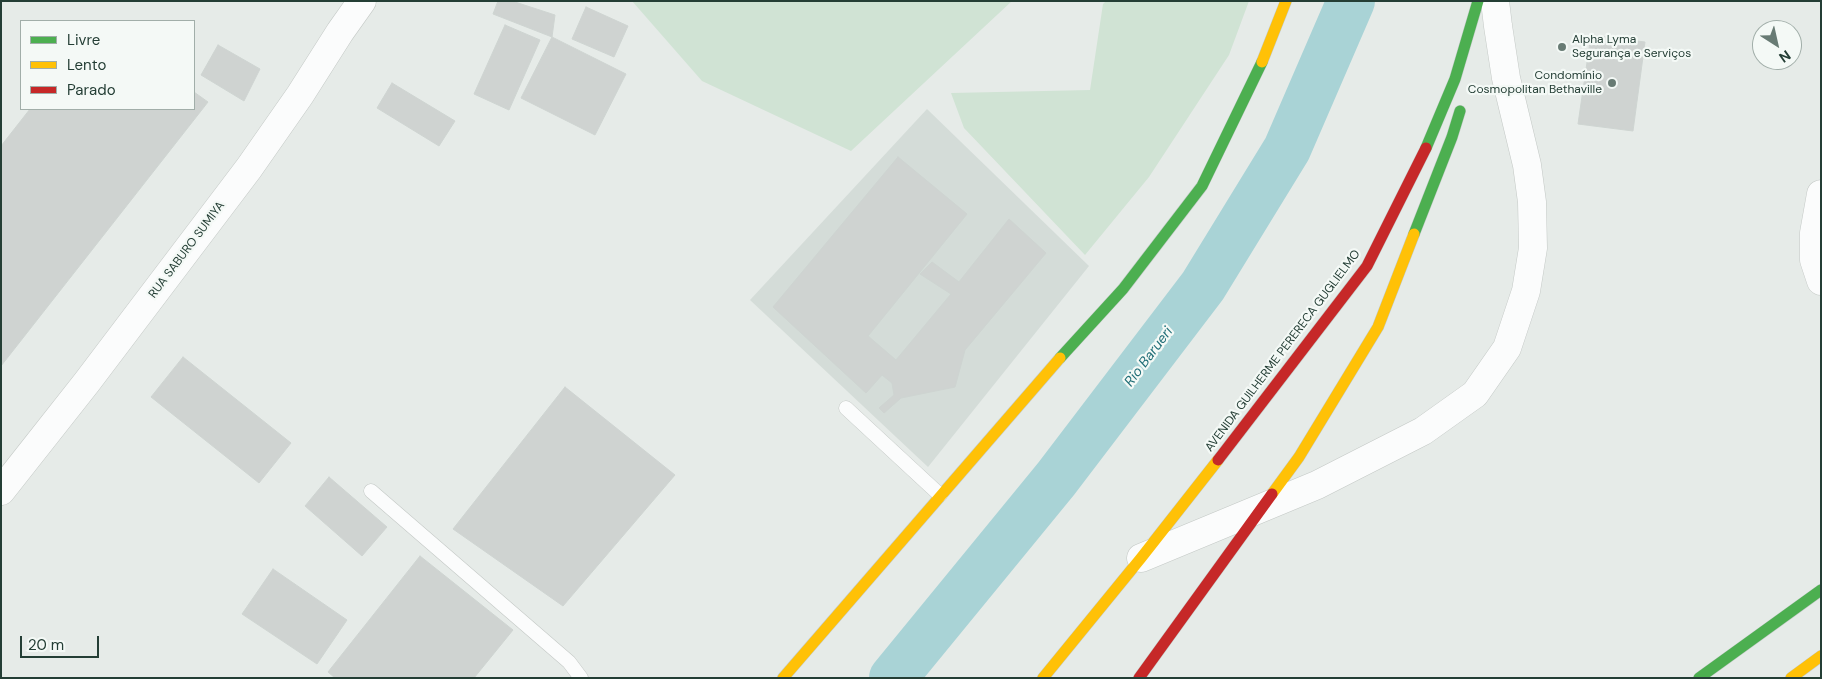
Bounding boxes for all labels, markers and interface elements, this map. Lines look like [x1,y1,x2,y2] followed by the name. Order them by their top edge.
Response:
[20,20,195,110] legend
[1752,20,1802,70] north arrow
[67,30,100,50] text: Livre
[1572,33,1691,61] place label: Alpha Lyma Segurança e Serviços
[1556,41,1568,53] marker: Alpha Lyma Segurança e Serviços
[1776,46,1794,67] text: N
[67,55,106,75] text: Lento
[1468,69,1602,97] place label: Condomínio Cosmopolitan Bethaville
[1606,77,1618,89] marker: Condomínio Cosmopolitan Bethaville
[67,80,116,100] text: Parado
[146,199,228,301] street label: RUA SABURO SUMIYA
[1202,247,1364,455] street label: AVENIDA GUILHERME PERERECA GUGLIELMO
[1121,324,1177,390] water label: Rio Barueri
[22,626,101,658] scale bar
[28,635,64,655] text: 20 m

